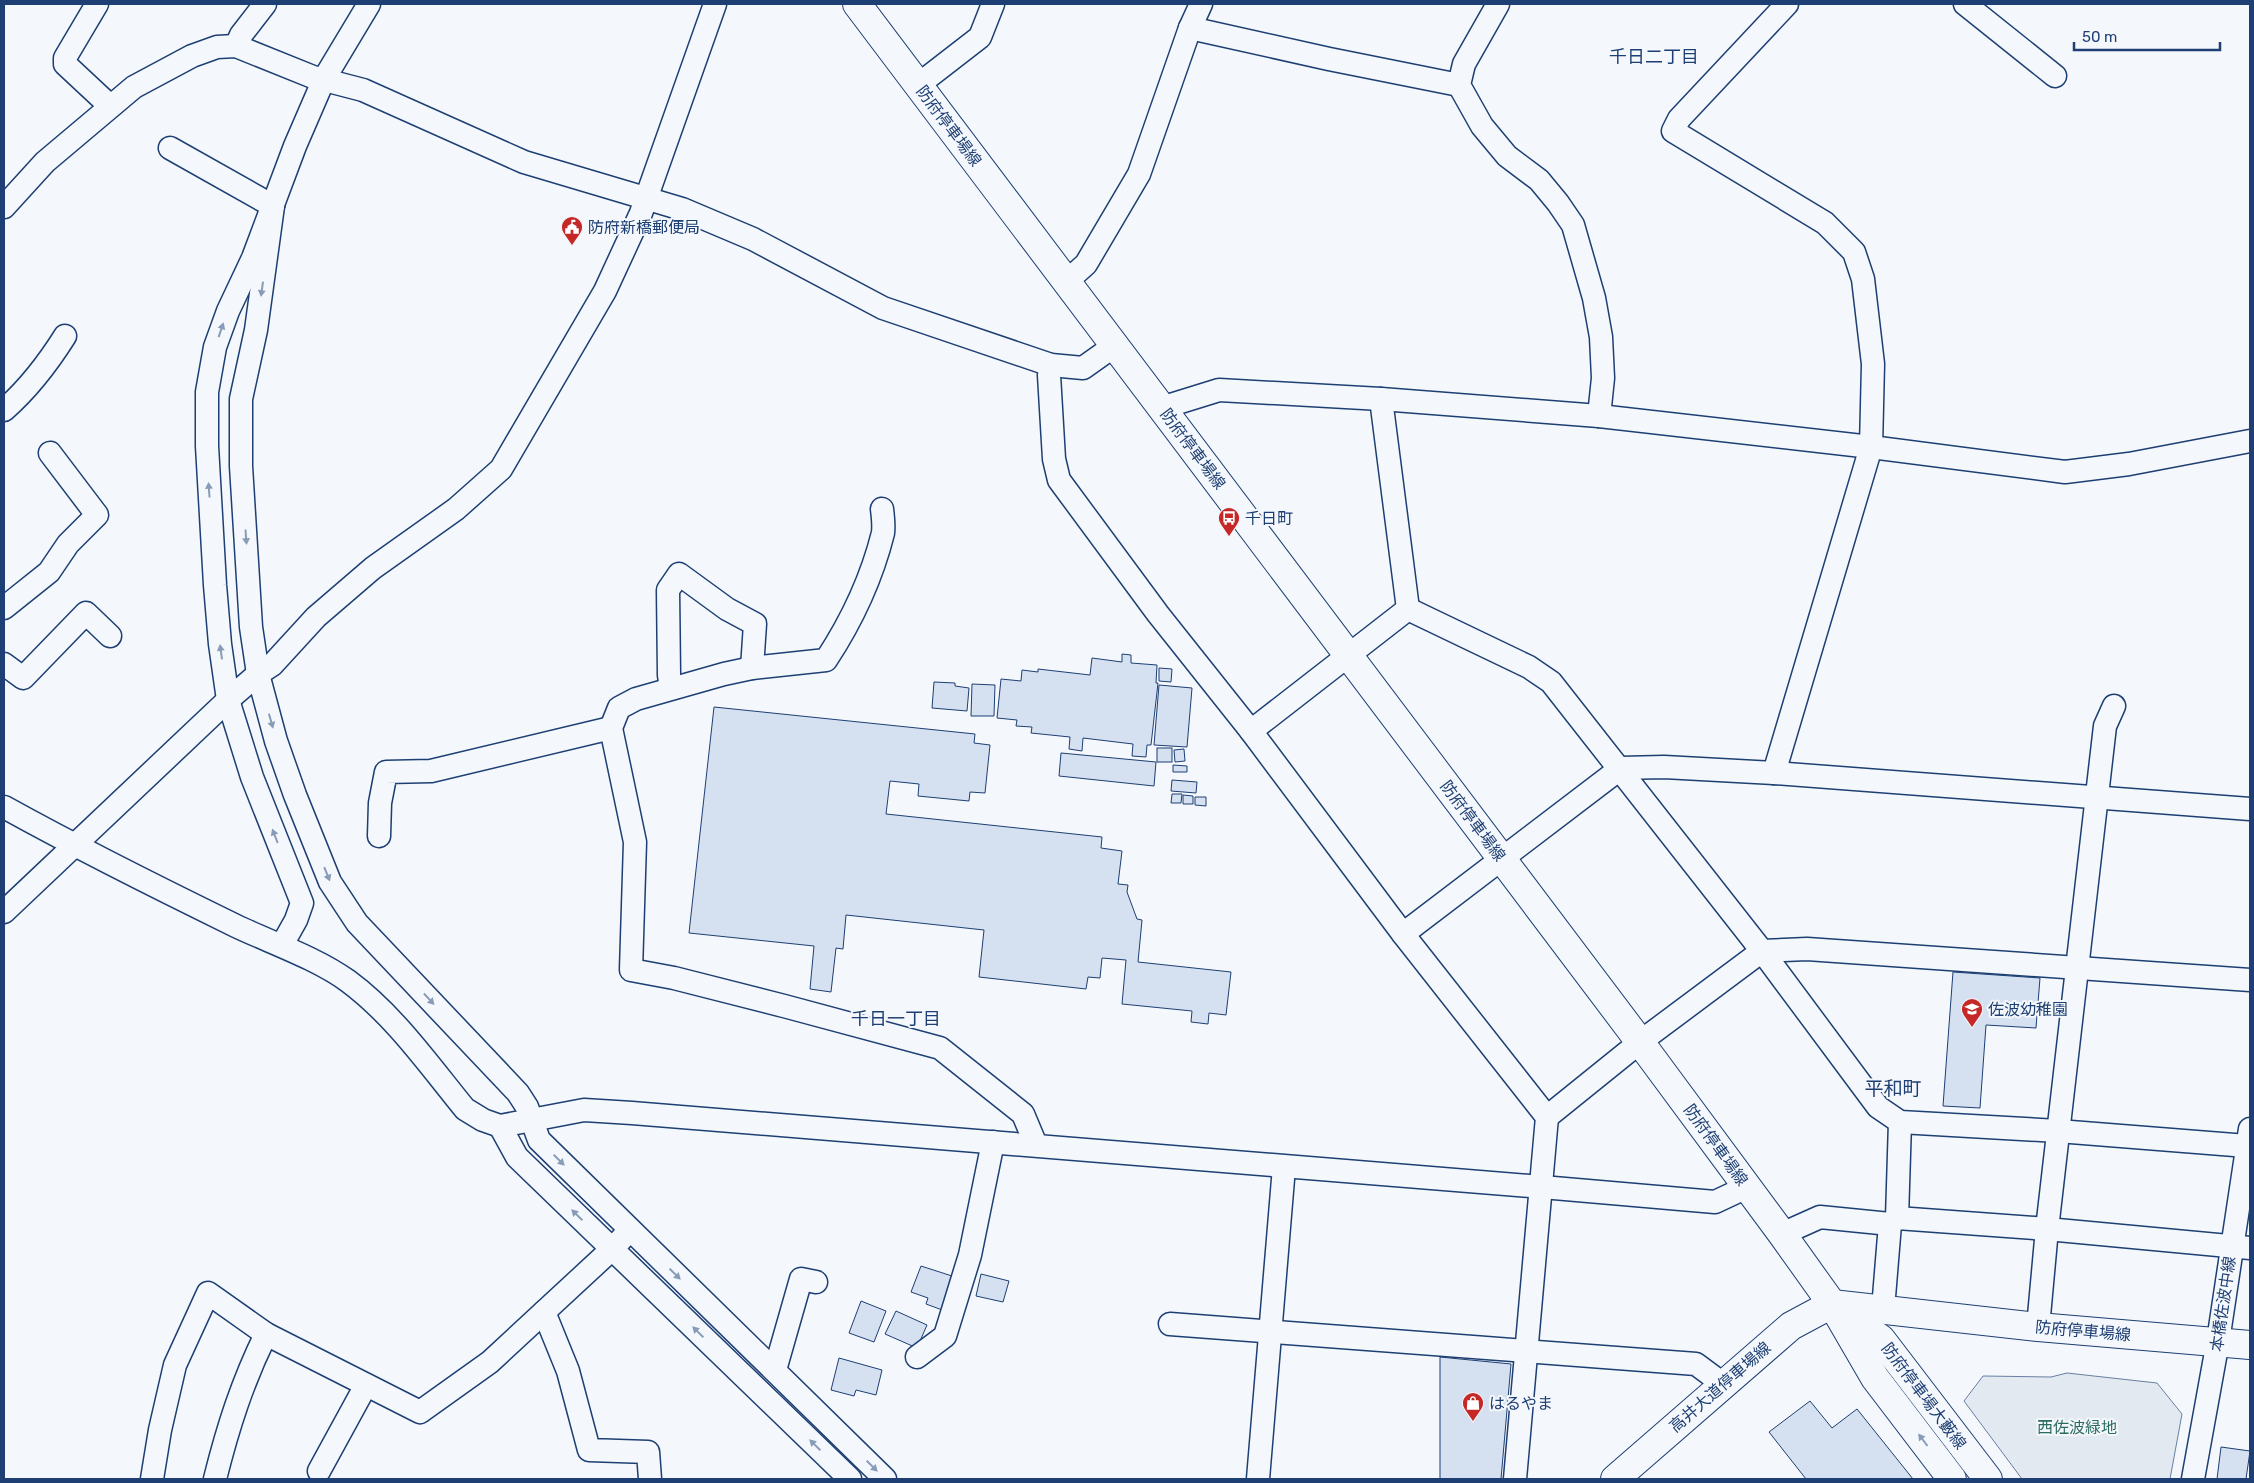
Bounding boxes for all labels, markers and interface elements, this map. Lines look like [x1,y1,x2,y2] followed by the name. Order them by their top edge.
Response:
[2074,20,2220,52] scale bar
[2082,28,2117,46] text: 50 m
[1609,46,1699,68] district label: 千日二丁目
[913,82,985,170] street label: 防府停車場線
[560,215,584,246] public building icon: 防府新橋郵便局
[588,218,700,237] place label: 防府新橋郵便局
[257,281,265,297] one-way arrow
[218,322,225,337] one-way arrow
[1157,405,1229,493] street label: 防府停車場線
[205,482,213,498] one-way arrow
[1217,506,1241,537] bus stop icon: 千日町
[1245,509,1293,528] place label: 千日町
[242,529,250,545] one-way arrow
[217,644,225,660] one-way arrow
[267,714,275,729] one-way arrow
[1437,777,1509,865] street label: 防府停車場線
[271,828,279,843] one-way arrow
[323,867,331,881] one-way arrow
[423,993,435,1005] one-way arrow
[1960,997,1984,1028] school or university icon: 佐波幼稚園
[1988,1000,2068,1019] place label: 佐波幼稚園
[851,1008,941,1030] district label: 千日一丁目
[1864,1077,1922,1100] district label: 平和町
[1680,1101,1752,1189] street label: 防府停車場線
[553,1154,565,1166] one-way arrow
[572,1209,584,1221] one-way arrow
[2207,1255,2239,1353] street label: 本橋佐波中線
[669,1268,681,1280] one-way arrow
[2034,1317,2132,1345] street label: 防府停車場線
[692,1326,704,1338] one-way arrow
[1665,1338,1775,1436] street label: 高井大道停車場線
[1878,1339,1970,1453] street label: 防府停車場大藪線
[1461,1391,1485,1422] shop icon: はるやま
[1489,1394,1553,1413] place label: はるやま
[2037,1418,2117,1437] park label: 西佐波緑地
[1917,1434,1928,1447] one-way arrow
[809,1439,821,1451] one-way arrow
[865,1459,877,1471] one-way arrow

